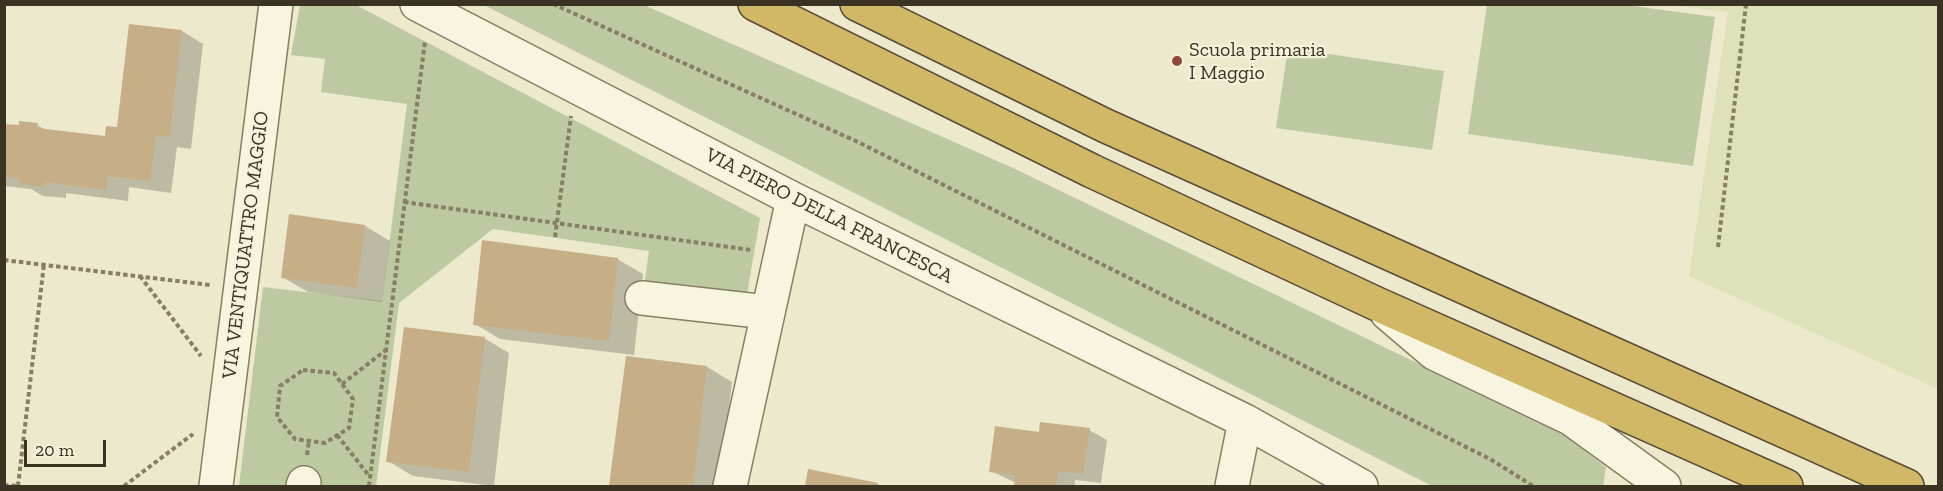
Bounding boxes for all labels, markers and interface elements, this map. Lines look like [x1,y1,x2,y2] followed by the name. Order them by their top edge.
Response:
[1189,38,1325,85] place label: Scuola primaria I Maggio
[1170,54,1184,68] marker: Scuola primaria I Maggio
[218,110,274,380] street label: VIA VENTIQUATTRO MAGGIO
[701,143,957,289] street label: VIA PIERO DELLA FRANCESCA
[27,428,110,466] scale bar
[35,439,74,461] text: 20 m

